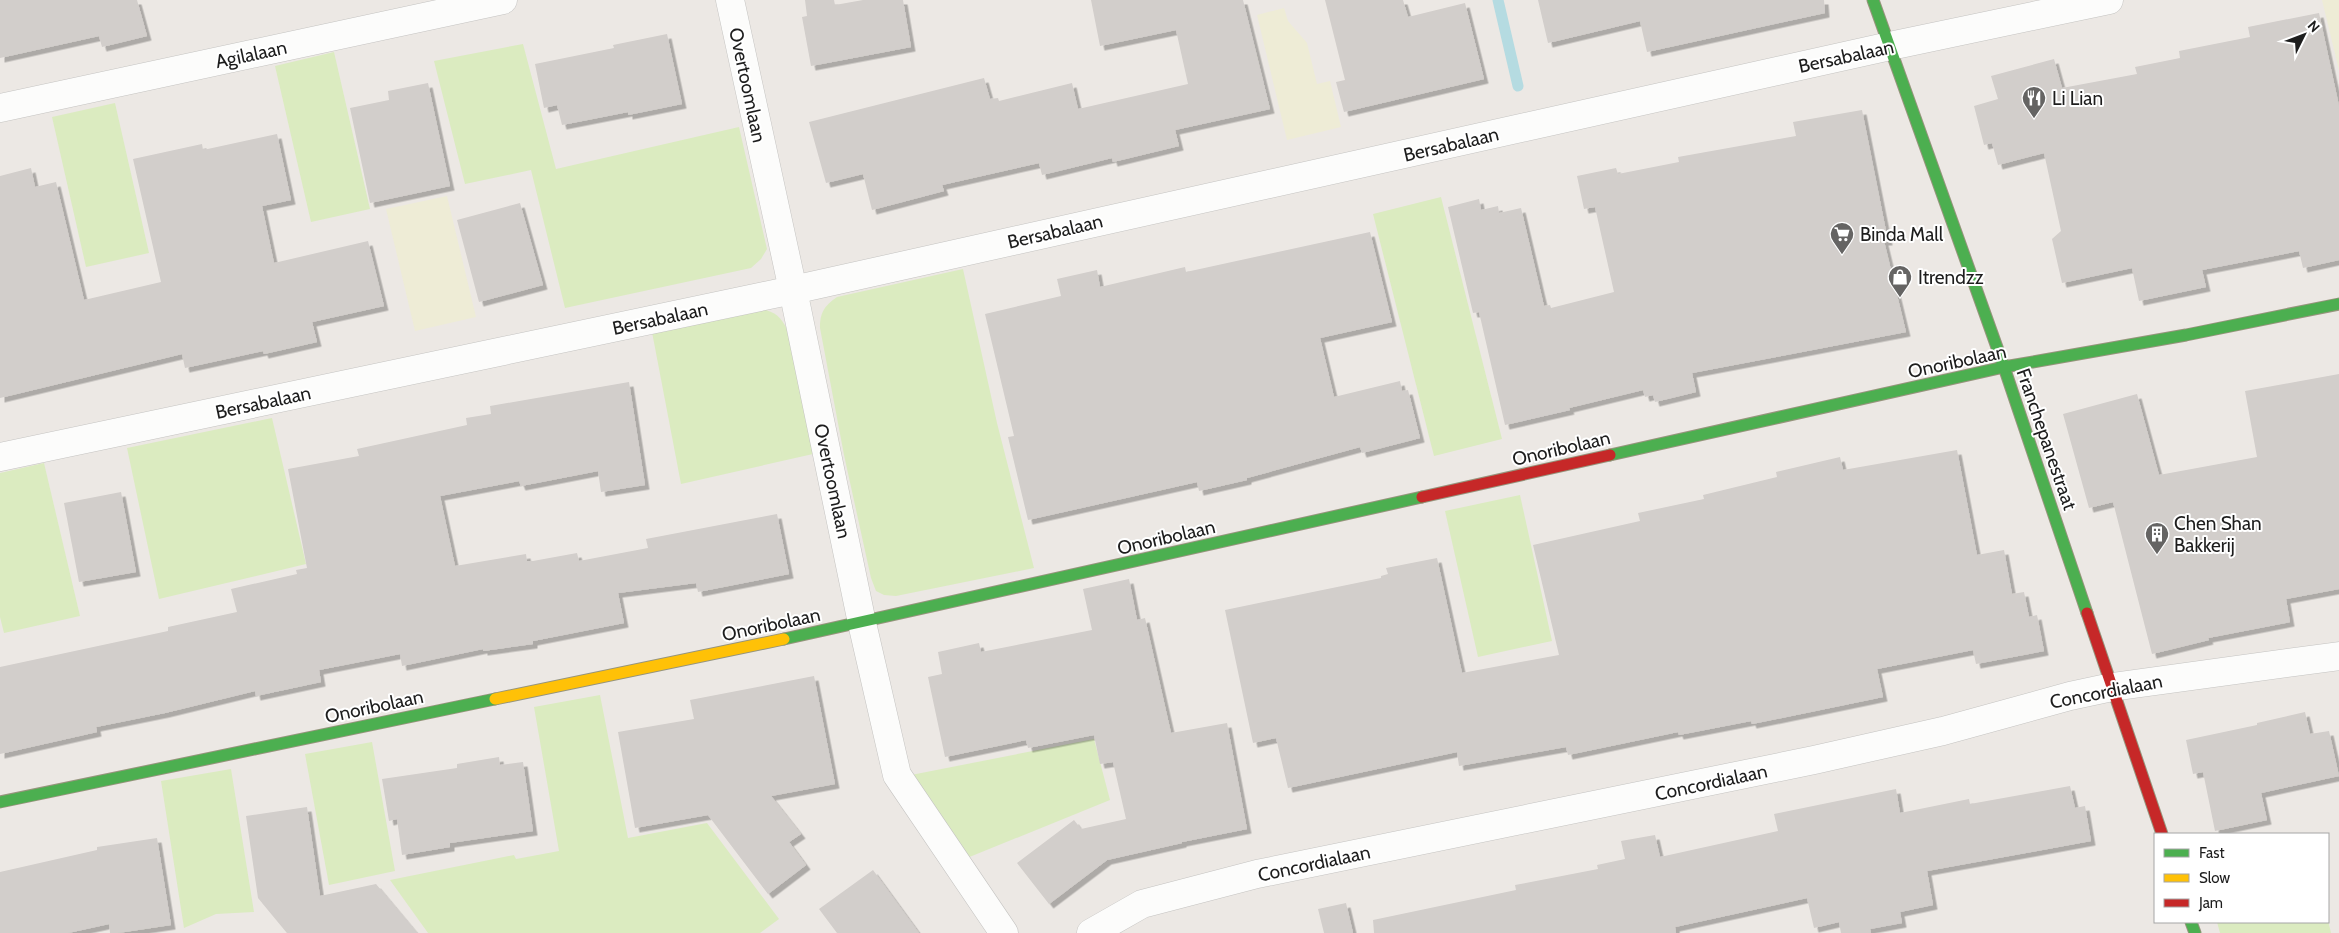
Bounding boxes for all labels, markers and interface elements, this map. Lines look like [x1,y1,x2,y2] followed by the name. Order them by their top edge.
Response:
[2279,10,2329,60] north arrow
[2304,17,2324,36] text: N
[724,26,771,145] street label: Overtoomlaan
[1796,35,1896,78] street label: Bersabalaan
[213,36,289,73] street label: Agilalaan
[2021,85,2047,119] restaurant icon: Li Lian
[2052,87,2103,110] place label: Li Lian
[1401,122,1501,167] street label: Bersabalaan
[1005,209,1105,254] street label: Bersabalaan
[1829,221,1855,255] supermarket icon: Binda Mall
[1860,223,1944,246] place label: Binda Mall
[1887,264,1913,298] shop icon: Itrendzz
[1918,266,1984,289] place label: Itrendzz
[610,297,710,340] street label: Bersabalaan
[1906,340,2008,383] street label: Onoribolaan
[2012,365,2082,513] street label: Franchepanestraat
[213,381,313,424] street label: Bersabalaan
[809,422,856,541] street label: Overtoomlaan
[1510,426,1612,471] street label: Onoribolaan
[2174,512,2262,557] place label: Chen Shan Bakkerij
[1115,515,1217,560] street label: Onoribolaan
[2144,521,2170,555] building icon: Chen Shan Bakkerij
[720,603,822,646] street label: Onoribolaan
[2048,669,2164,714] street label: Concordialaan
[323,685,425,728] street label: Onoribolaan
[1653,759,1769,806] street label: Concordialaan
[2154,833,2329,923] legend
[1256,840,1372,887] street label: Concordialaan
[2199,844,2224,862] text: Fast
[2199,869,2230,887] text: Slow
[2198,894,2223,912] text: Jam

